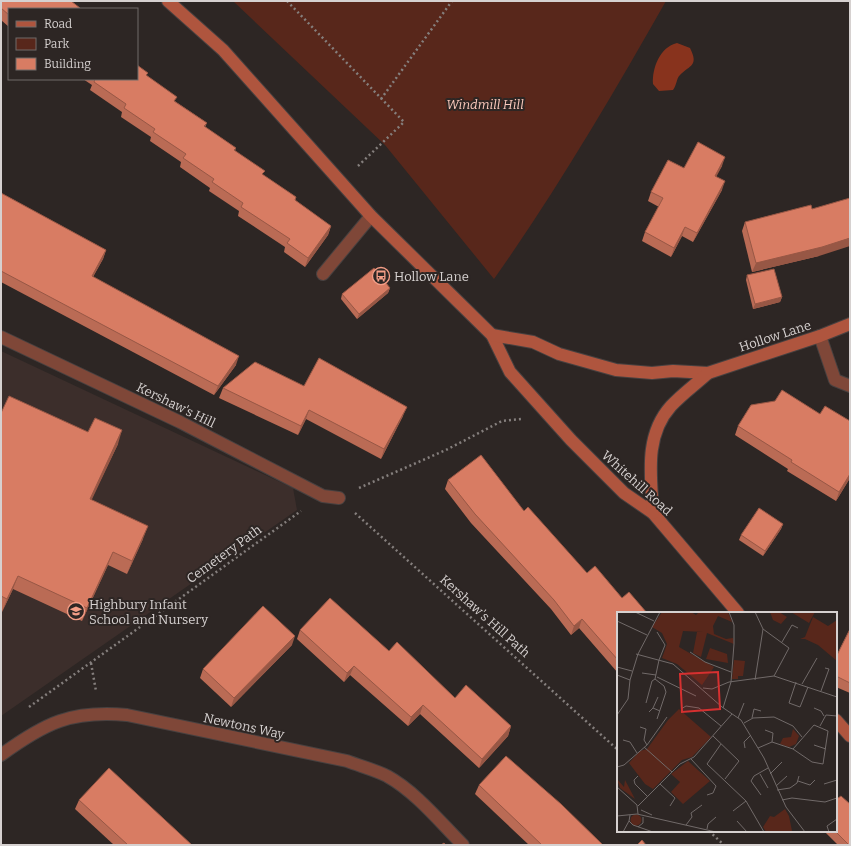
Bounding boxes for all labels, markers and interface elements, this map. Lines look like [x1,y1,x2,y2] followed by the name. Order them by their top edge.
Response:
[8,8,138,80] legend
[44,17,72,31] text: Road
[44,37,70,51] text: Park
[44,57,91,71] text: Building
[446,97,524,112] park label: Windmill Hill
[371,266,391,286] bus stop icon: Hollow Lane
[394,269,469,284] place label: Hollow Lane
[737,317,813,355] street label: Hollow Lane
[134,379,218,431] street label: Kershaw's Hill
[599,448,675,519] street label: Whitehill Road
[184,522,264,586] street label: Cemetery Path
[437,572,533,660] street label: Kershaw's Hill Path
[89,597,208,627] place label: Highbury Infant School and Nursery
[66,601,86,621] school or university icon: Highbury Infant School and Nursery
[617,612,837,832] inset map
[202,710,286,742] street label: Newtons Way

